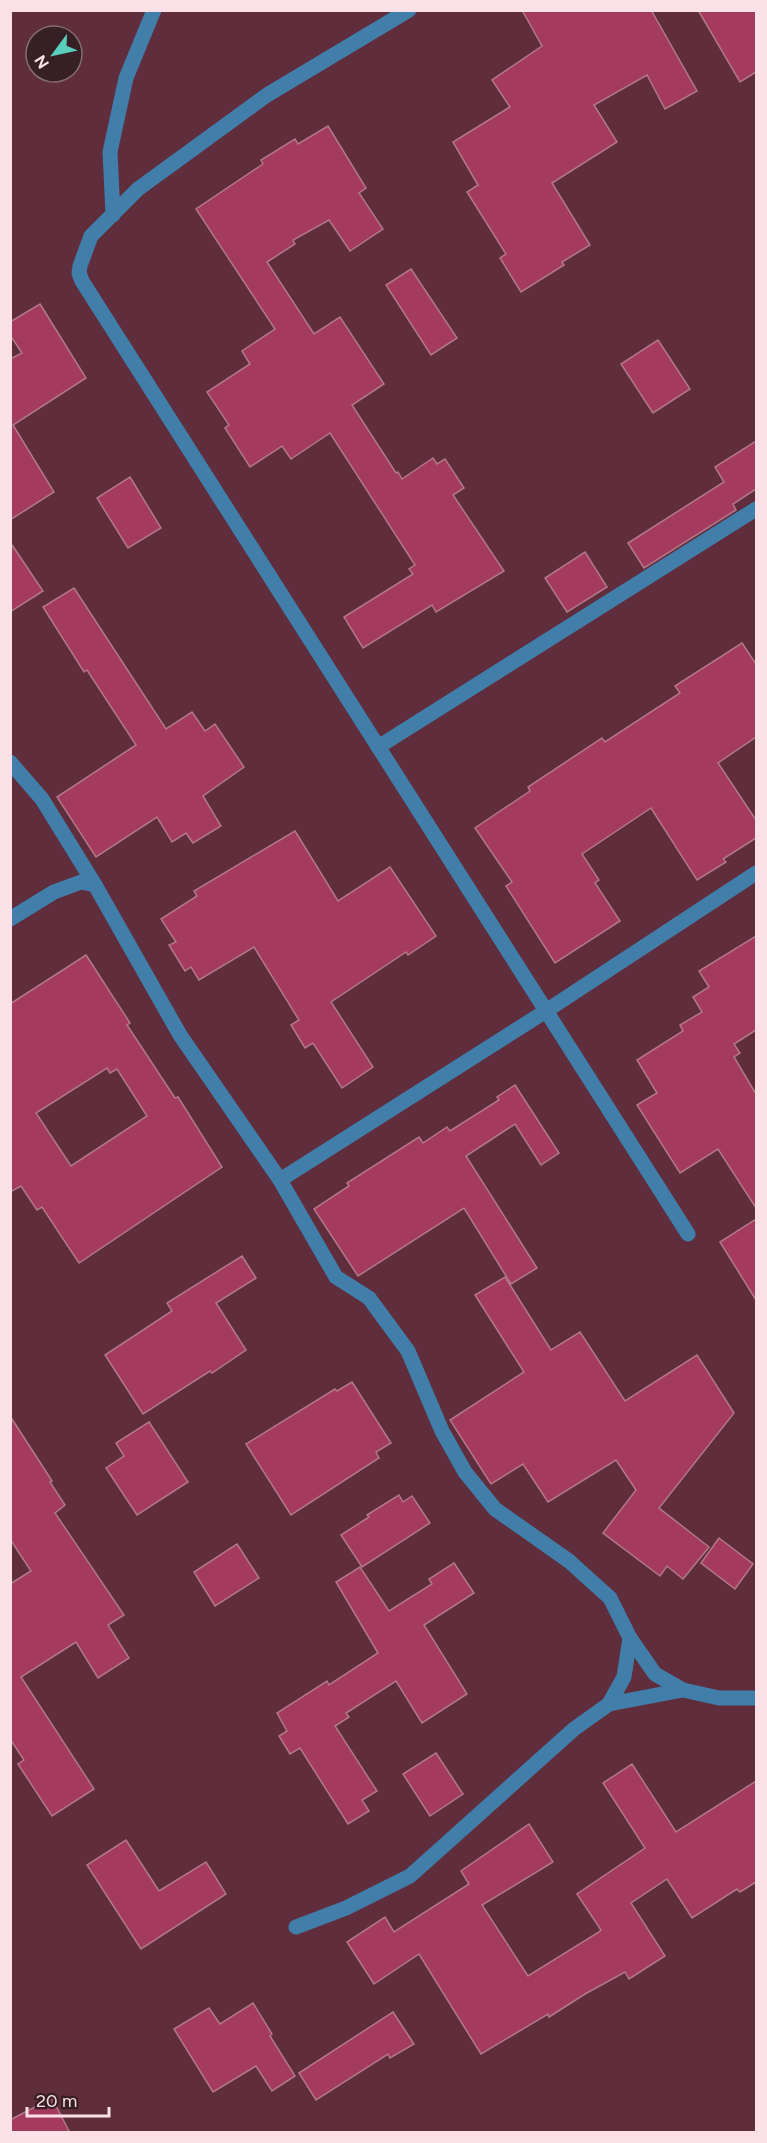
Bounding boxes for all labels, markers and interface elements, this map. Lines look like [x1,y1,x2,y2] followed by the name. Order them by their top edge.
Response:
[24,24,84,84] north arrow
[31,52,53,72] text: N
[27,2080,110,2118] scale bar
[36,2090,77,2112] text: 20 m

